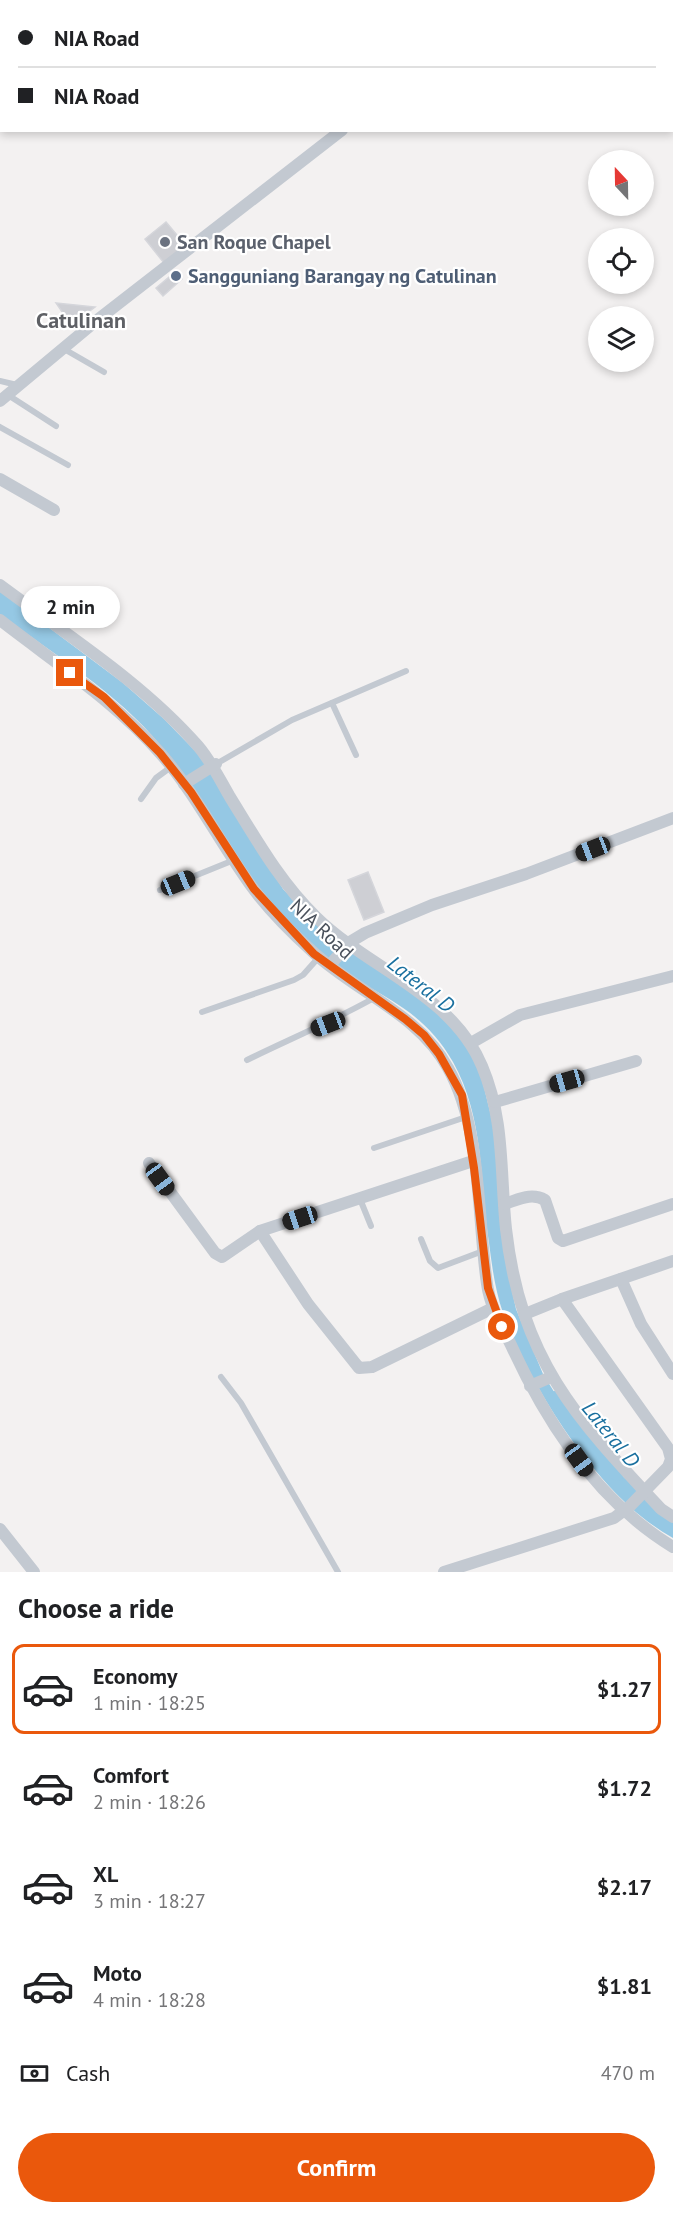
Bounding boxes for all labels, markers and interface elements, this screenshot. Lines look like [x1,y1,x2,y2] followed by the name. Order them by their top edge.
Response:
[54,24,139,52] text: NIA Road
[54,82,139,110] text: NIA Road
[588,150,654,216] north arrow
[588,150,654,372] map controls
[588,228,654,294] button: locate
[177,229,331,255] place label: San Roque Chapel
[158,235,172,249] marker: San Roque Chapel
[188,263,497,289] place label: Sangguniang Barangay ng Catulinan
[169,269,183,283] marker: Sangguniang Barangay ng Catulinan
[36,306,126,334] district label: Catulinan
[588,306,654,372] button: layers
[20,586,119,628] callout: 2 min
[46,594,95,620] text: 2 min
[56,659,83,686] route end
[573,834,613,864] car
[158,868,198,898] car
[285,893,359,965] street label: NIA Road
[382,949,461,1019] water label: Lateral D
[308,1009,348,1039] car
[547,1067,587,1095] car
[142,1159,178,1199] car
[280,1204,320,1232] car
[488,1313,515,1340] route start
[576,1395,646,1473] water label: Lateral D
[561,1440,597,1480] car
[18,1591,174,1625] text: Choose a ride
[21,1662,75,1716] icon: car
[93,1662,177,1690] text: Economy
[597,1675,652,1703] text: $1.27
[93,1690,206,1716] text: 1 min · 18:25
[21,1761,75,1815] icon: car
[93,1761,169,1789] text: Comfort
[597,1774,652,1802] text: $1.72
[93,1789,206,1815] text: 2 min · 18:26
[21,1860,75,1914] icon: car
[93,1860,118,1888] text: XL
[597,1873,652,1901] text: $2.17
[93,1888,206,1914] text: 3 min · 18:27
[21,1959,75,2013] icon: car
[93,1959,142,1987] text: Moto
[597,1972,652,2000] text: $1.81
[93,1987,206,2013] text: 4 min · 18:28
[18,2057,51,2090] icon: cash
[66,2059,110,2087] text: Cash
[601,2060,655,2086] text: 470 m
[18,2133,655,2202] button: Confirm

